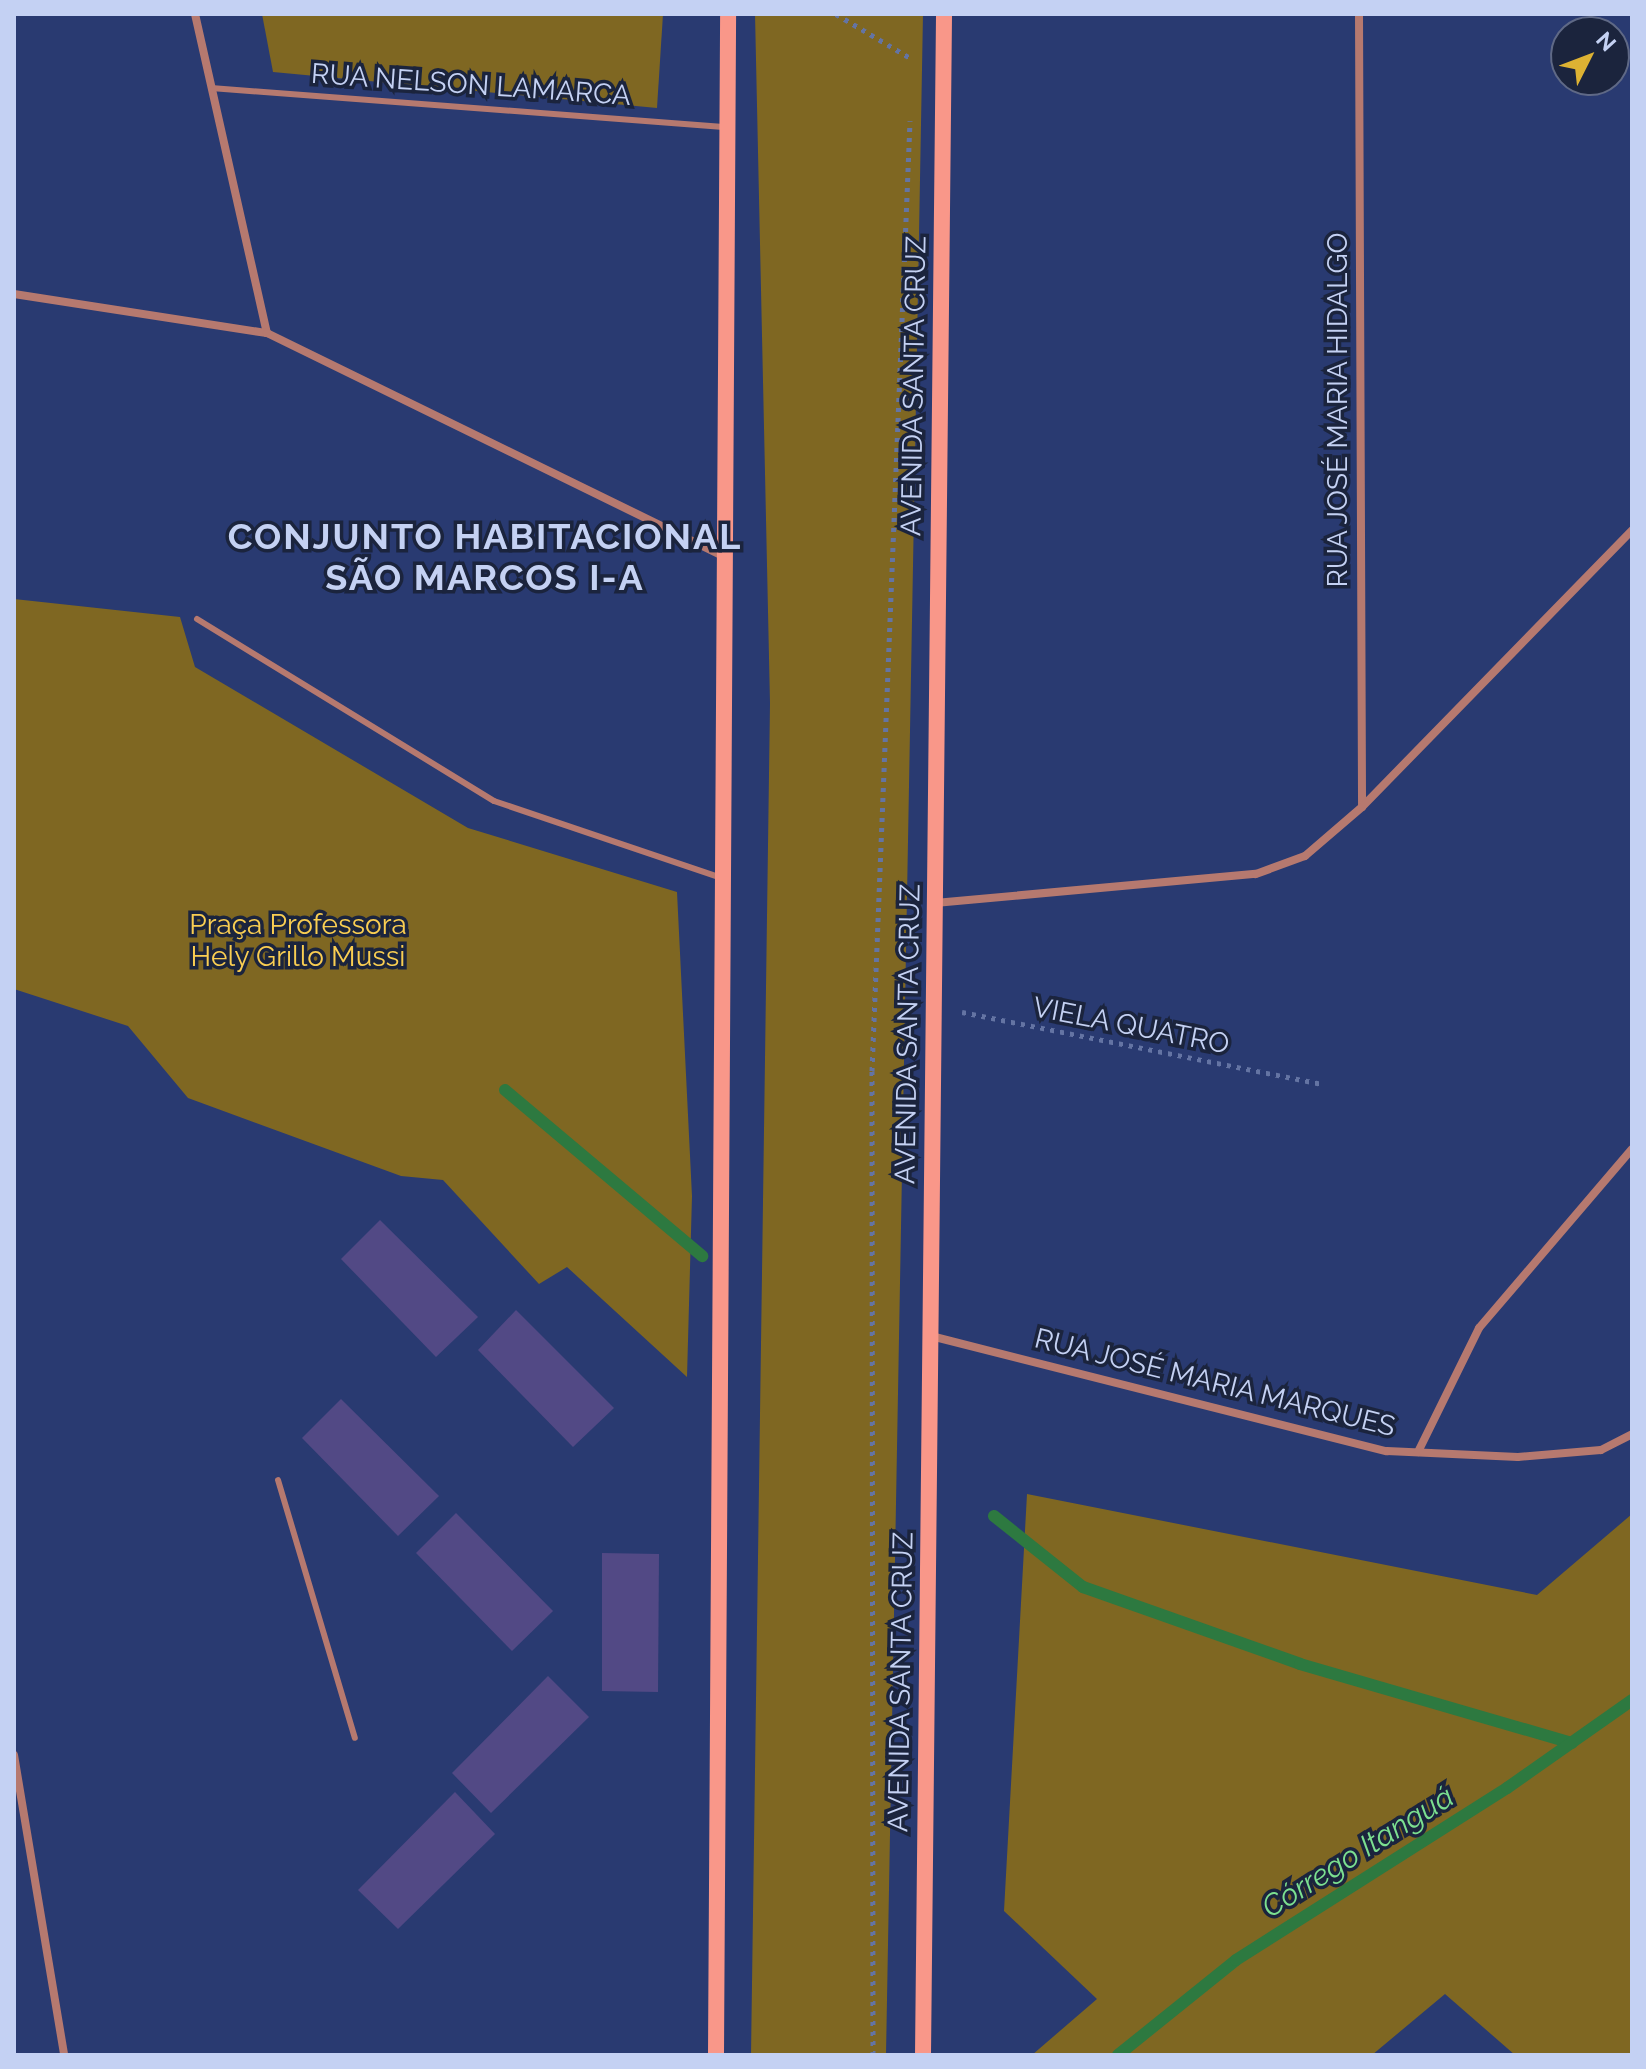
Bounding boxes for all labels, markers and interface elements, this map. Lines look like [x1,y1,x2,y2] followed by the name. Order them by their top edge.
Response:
[1550,16,1630,96] north arrow
[1591,26,1622,56] text: N
[310,57,632,113] street label: RUA NELSON LAMARCA
[1321,231,1355,589] street label: RUA JOSÉ MARIA HIDALGO
[895,235,933,537] street label: AVENIDA SANTA CRUZ
[228,514,742,599] district label: CONJUNTO HABITACIONAL SÃO MARCOS I-A
[889,883,927,1185] street label: AVENIDA SANTA CRUZ
[189,908,407,974] park label: Praça Professora Hely Grillo Mussi
[1030,990,1232,1062] street label: VIELA QUATRO
[1030,1322,1400,1444] street label: RUA JOSÉ MARIA MARQUES
[882,1531,920,1833] street label: AVENIDA SANTA CRUZ
[1255,1779,1461,1925] water label: Córrego Itanguá

